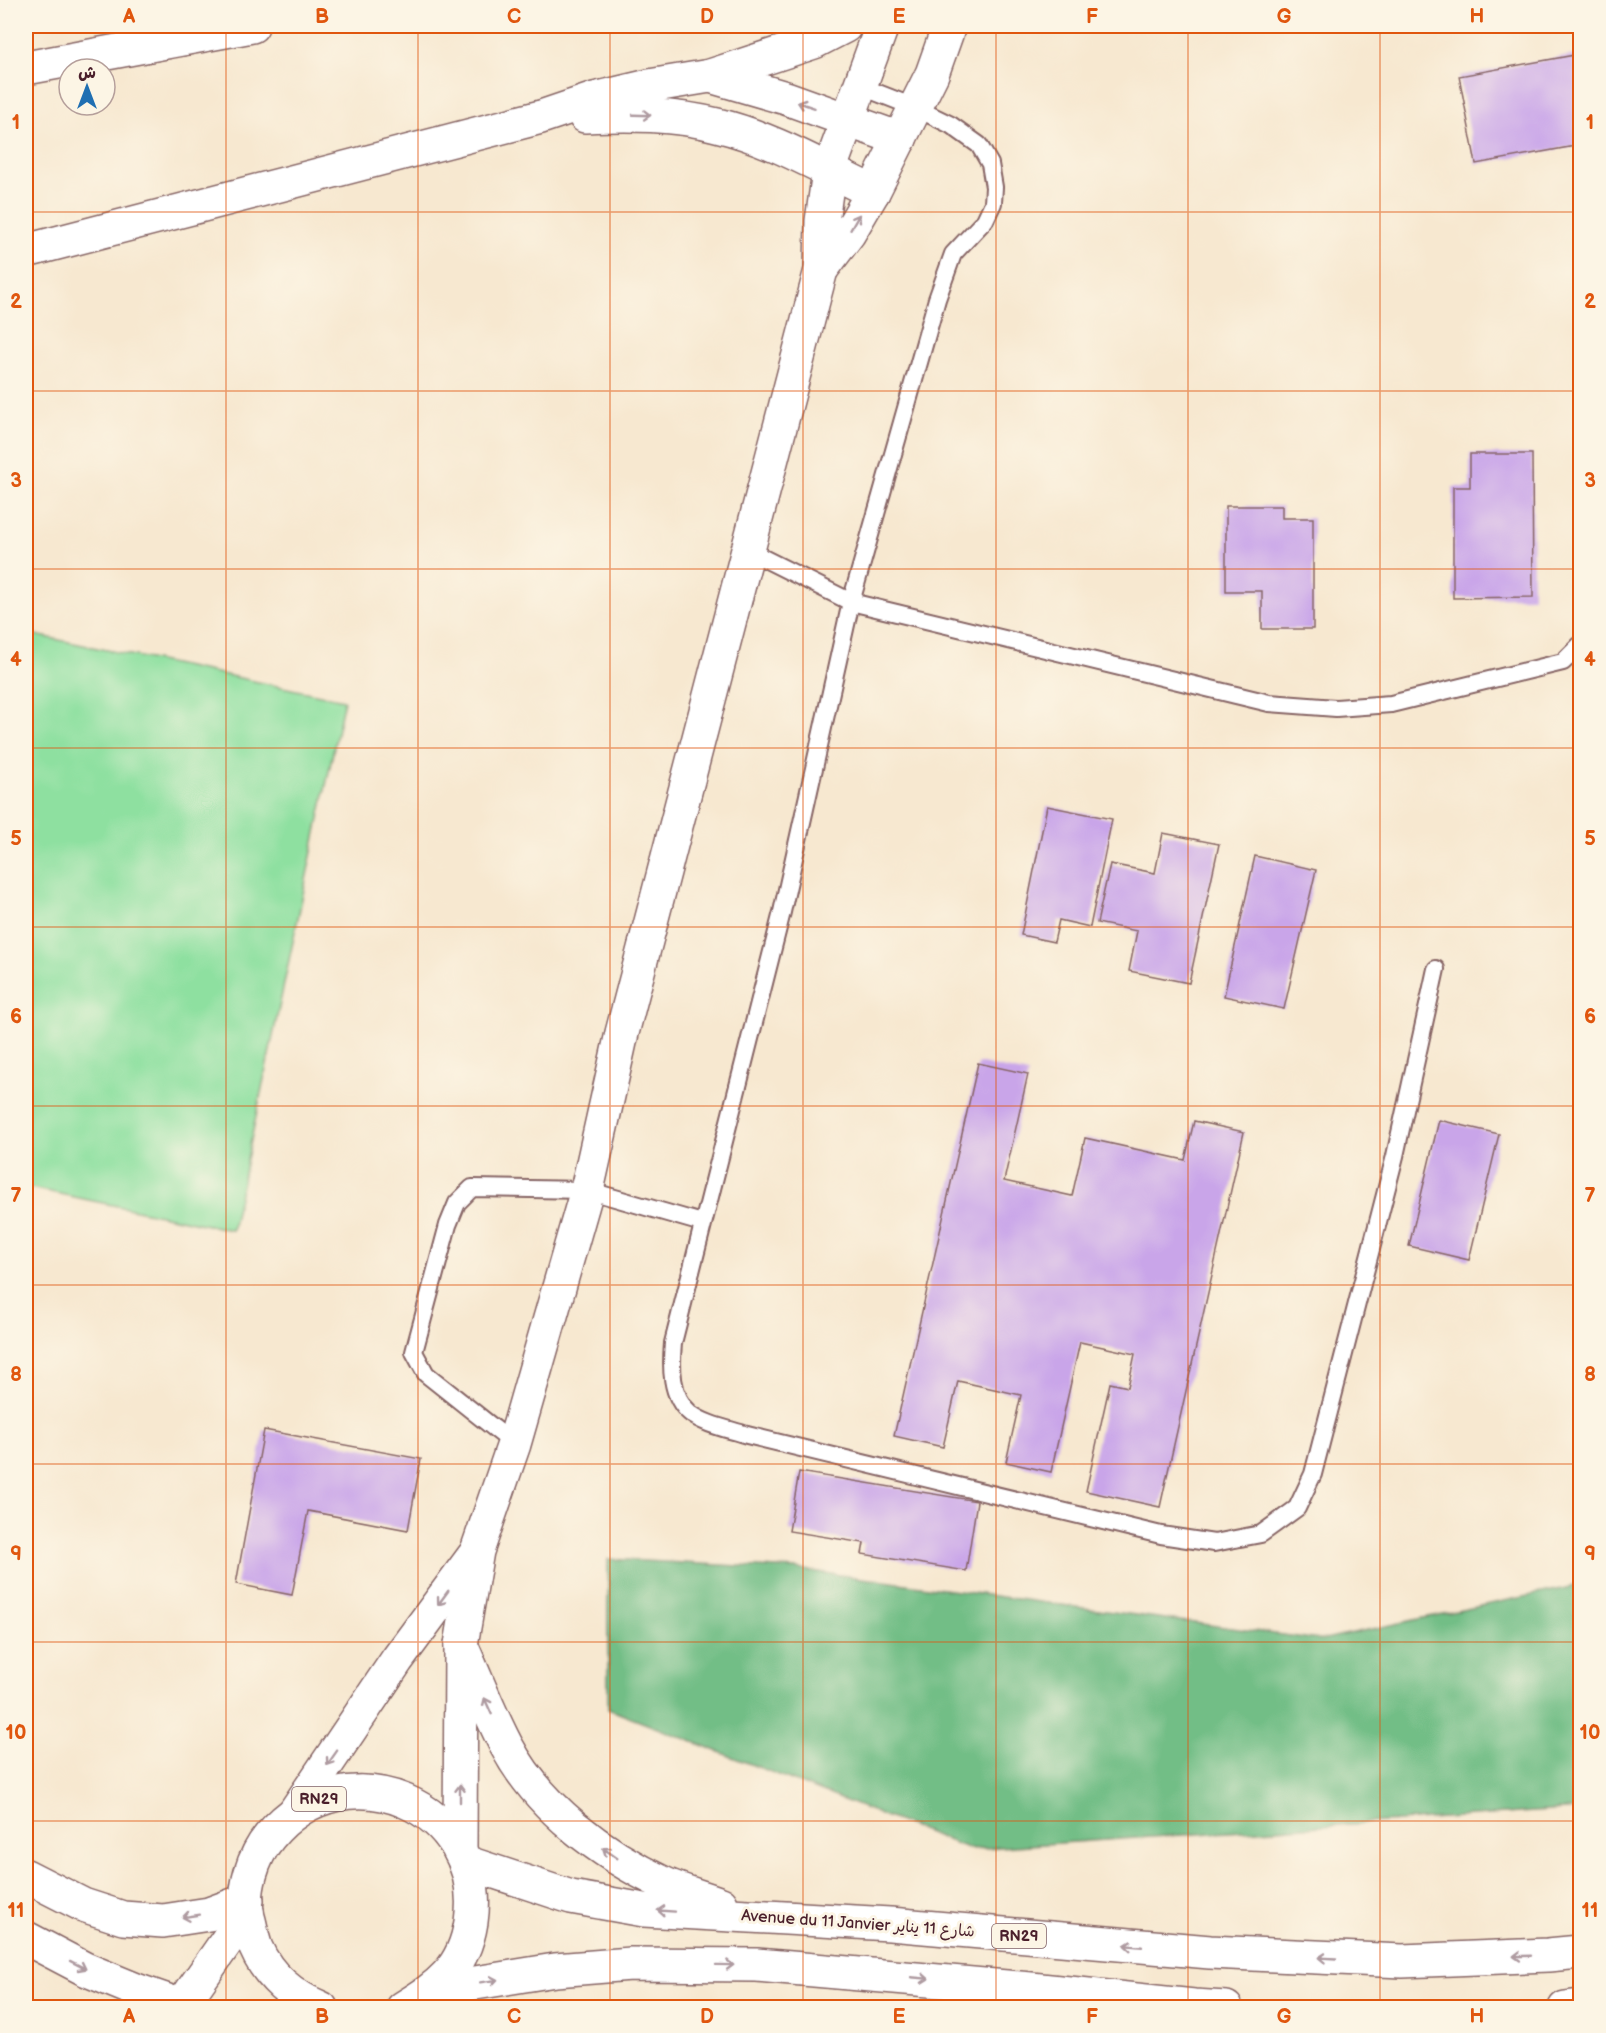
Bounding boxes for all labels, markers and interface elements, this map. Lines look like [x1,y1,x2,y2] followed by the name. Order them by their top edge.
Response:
[122,5,136,29] text: A
[315,5,329,29] text: B
[507,5,521,29] text: C
[700,5,714,29] text: D
[893,5,906,29] text: E
[1086,5,1098,29] text: F
[1277,5,1292,29] text: G
[1470,5,1484,29] text: H
[57,57,117,117] north arrow
[78,64,96,83] text: ش
[797,98,815,109] one-way arrow
[631,109,651,121] one-way arrow
[12,111,20,135] text: 1
[1586,111,1594,135] text: 1
[849,214,861,231] one-way arrow
[10,290,22,314] text: 2
[1584,290,1596,314] text: 2
[10,469,22,493] text: 3
[1584,469,1596,493] text: 3
[10,648,22,672] text: 4
[1584,648,1596,672] text: 4
[10,827,22,851] text: 5
[1584,827,1596,851] text: 5
[10,1005,22,1029] text: 6
[1584,1005,1596,1029] text: 6
[10,1184,22,1208] text: 7
[1584,1184,1596,1208] text: 7
[10,1363,22,1387] text: 8
[1584,1363,1596,1387] text: 8
[10,1542,22,1566] text: 9
[1584,1542,1596,1566] text: 9
[436,1589,449,1605] one-way arrow
[482,1697,494,1715] one-way arrow
[6,1721,26,1745] text: 10
[1580,1721,1600,1745] text: 10
[326,1750,338,1766] one-way arrow
[454,1783,466,1803] one-way arrow
[292,1787,346,1811] road number: RN29
[603,1847,619,1859] one-way arrow
[8,1899,24,1923] text: 11
[1582,1899,1598,1923] text: 11
[657,1906,677,1917] one-way arrow
[741,1906,975,1943] street label: Avenue du 11 Janvier شارع 11 يناير
[182,1911,201,1922] one-way arrow
[992,1924,1046,1948] road number: RN29
[1123,1940,1143,1951] one-way arrow
[1513,1951,1533,1962] one-way arrow
[1318,1952,1338,1963] one-way arrow
[68,1959,86,1971] one-way arrow
[715,1959,735,1971] one-way arrow
[909,1973,929,1984] one-way arrow
[479,1975,499,1986] one-way arrow
[122,2005,136,2029] text: A
[315,2005,329,2029] text: B
[507,2005,521,2029] text: C
[700,2005,714,2029] text: D
[893,2005,906,2029] text: E
[1086,2005,1098,2029] text: F
[1277,2005,1292,2029] text: G
[1470,2005,1484,2029] text: H

